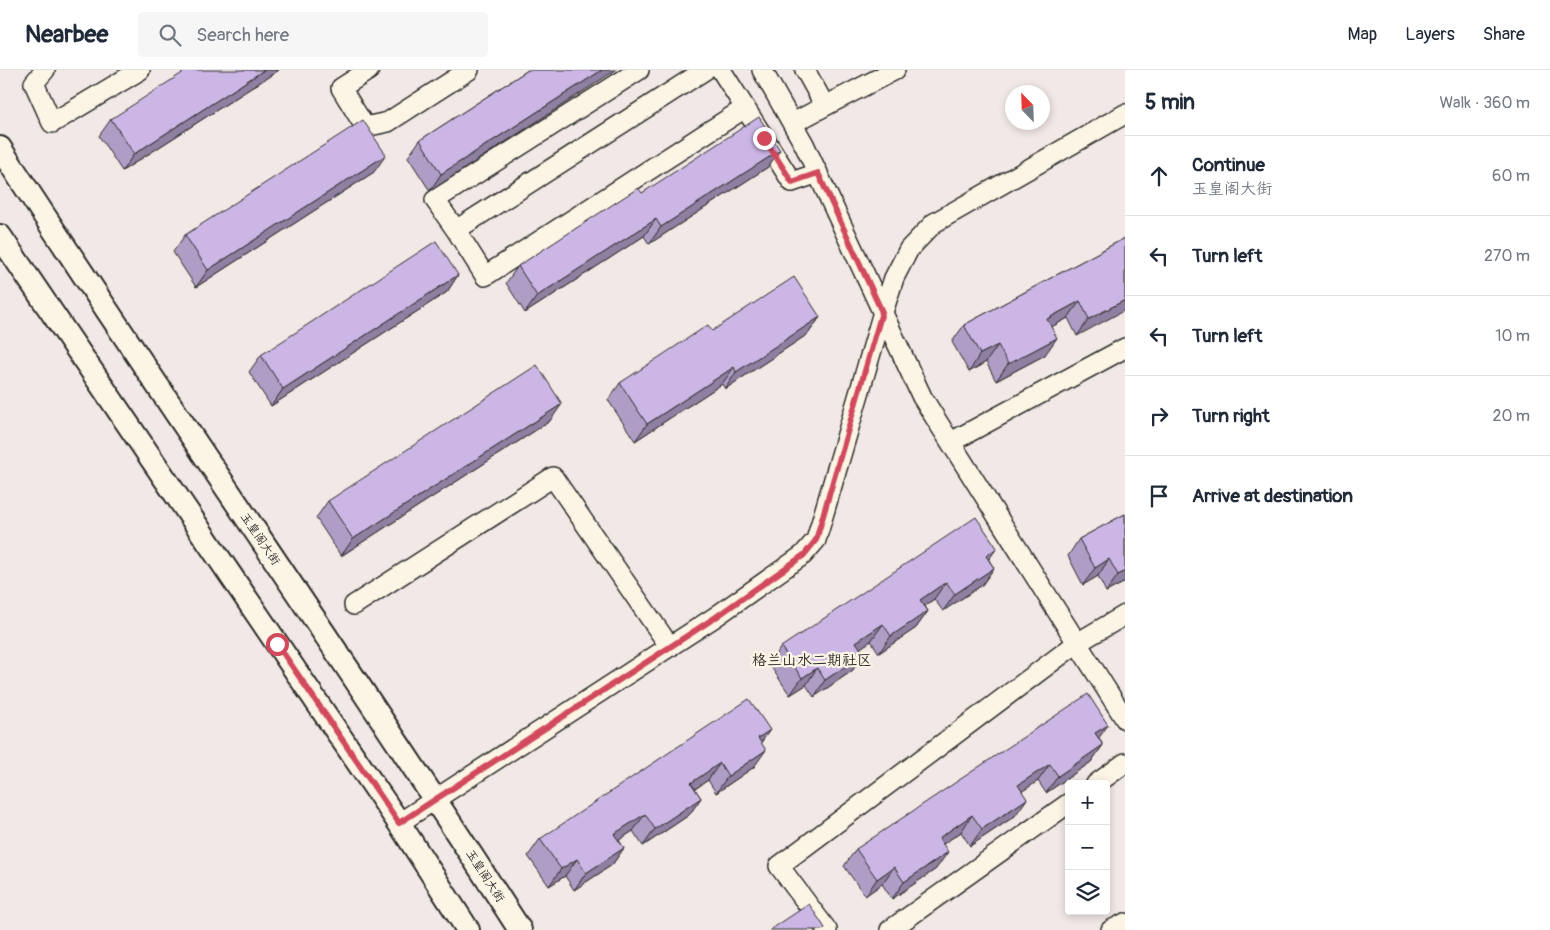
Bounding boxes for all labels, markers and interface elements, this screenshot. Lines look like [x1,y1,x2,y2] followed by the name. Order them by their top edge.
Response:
[138,12,488,57] search box
[25,20,108,49] text: Nearbee
[156,21,184,49] icon: search
[196,23,289,47] text: Search here
[1348,23,1377,46] text: Map
[1405,23,1455,46] text: Layers
[1483,23,1525,46] text: Share
[1005,85,1050,130] north arrow
[1145,89,1195,116] text: 5 min
[1439,93,1530,113] text: Walk · 360 m
[753,127,776,150] route end
[1192,153,1265,177] text: Continue
[1145,162,1173,190] icon: ahead
[1492,166,1530,186] text: 60 m
[1192,179,1272,199] text: 玉皇阁大街
[1145,242,1173,270] icon: left
[1192,244,1262,268] text: Turn left
[1484,246,1530,266] text: 270 m
[1145,322,1173,350] icon: left
[1192,324,1262,348] text: Turn left
[1495,326,1530,346] text: 10 m
[1145,402,1173,430] icon: right
[1192,404,1270,428] text: Turn right
[1492,406,1530,426] text: 20 m
[1145,482,1173,510] icon: arrive
[1192,484,1353,508] text: Arrive at destination
[237,510,283,568] street label: 玉皇阁大街
[266,633,289,656] route start
[752,651,872,670] district label: 格兰山水二期社区
[1065,780,1110,915] map controls
[1065,780,1110,825] button: +
[1065,825,1110,870] button: −
[462,847,508,905] street label: 玉皇阁大街
[1065,870,1110,915] button: layers

